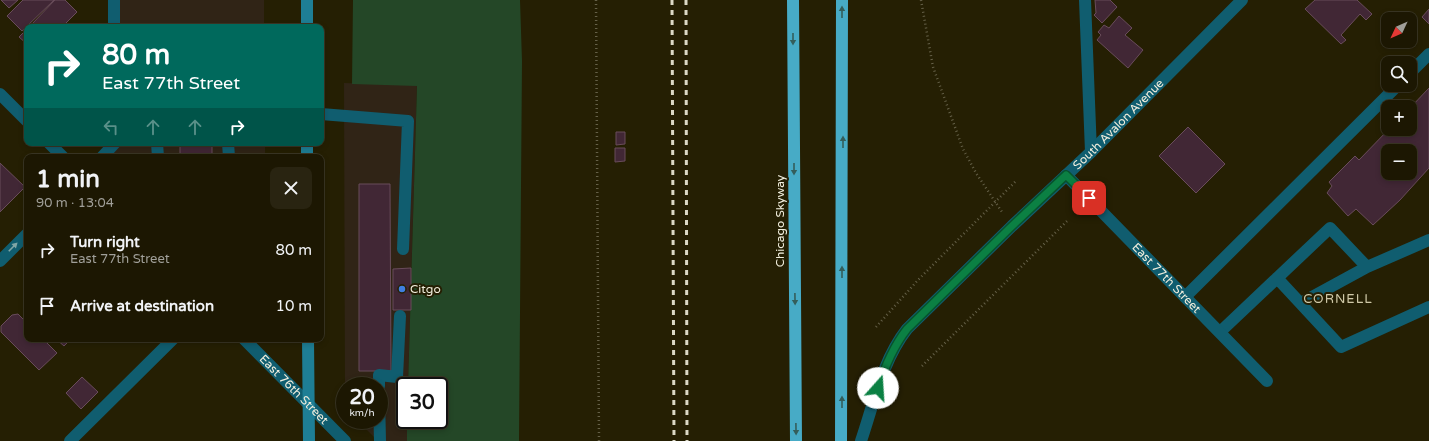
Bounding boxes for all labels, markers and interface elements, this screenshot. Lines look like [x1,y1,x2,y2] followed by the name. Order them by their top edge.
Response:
[839,5,845,18] one-way arrow
[1381,12,1417,48] north arrow
[1381,12,1417,180] map controls
[790,33,796,46] one-way arrow
[102,38,170,72] text: 80 m
[36,40,88,92] icon: right
[1381,56,1417,92] button: search
[102,72,240,94] text: East 77th Street
[1070,76,1167,172] street label: South Avalon Avenue
[1381,100,1417,136] button: +
[100,116,122,138] icon: left
[142,116,164,138] icon: ahead
[184,116,206,138] icon: ahead
[226,116,248,138] icon: right
[840,135,846,148] one-way arrow
[1381,144,1417,180] button: −
[791,163,797,176] one-way arrow
[36,165,100,194] text: 1 min
[270,167,312,209] button: close
[773,174,787,267] street label: Chicago Skyway
[1072,181,1106,215] pin
[1078,187,1100,209] icon: arrive
[36,195,114,211] text: 90 m · 13:04
[70,233,140,251] text: Turn right
[36,239,58,261] icon: right
[1129,240,1204,316] street label: East 77th Street
[275,241,312,259] text: 80 m
[9,242,18,252] one-way arrow
[70,251,170,267] text: East 77th Street
[839,265,845,278] one-way arrow
[410,282,441,296] place label: Citgo
[397,284,407,294] marker: Citgo
[1303,291,1373,307] district label: CORNELL
[792,293,798,306] one-way arrow
[36,295,58,317] icon: arrive
[70,297,214,315] text: Arrive at destination
[275,297,312,315] text: 10 m
[257,352,332,427] street label: East 76th Street
[857,367,899,409] position arrow
[396,377,448,429] speed limit sign: 30
[349,386,375,410] text: 20
[839,395,845,408] one-way arrow
[349,407,375,419] text: km/h
[793,423,799,436] one-way arrow

